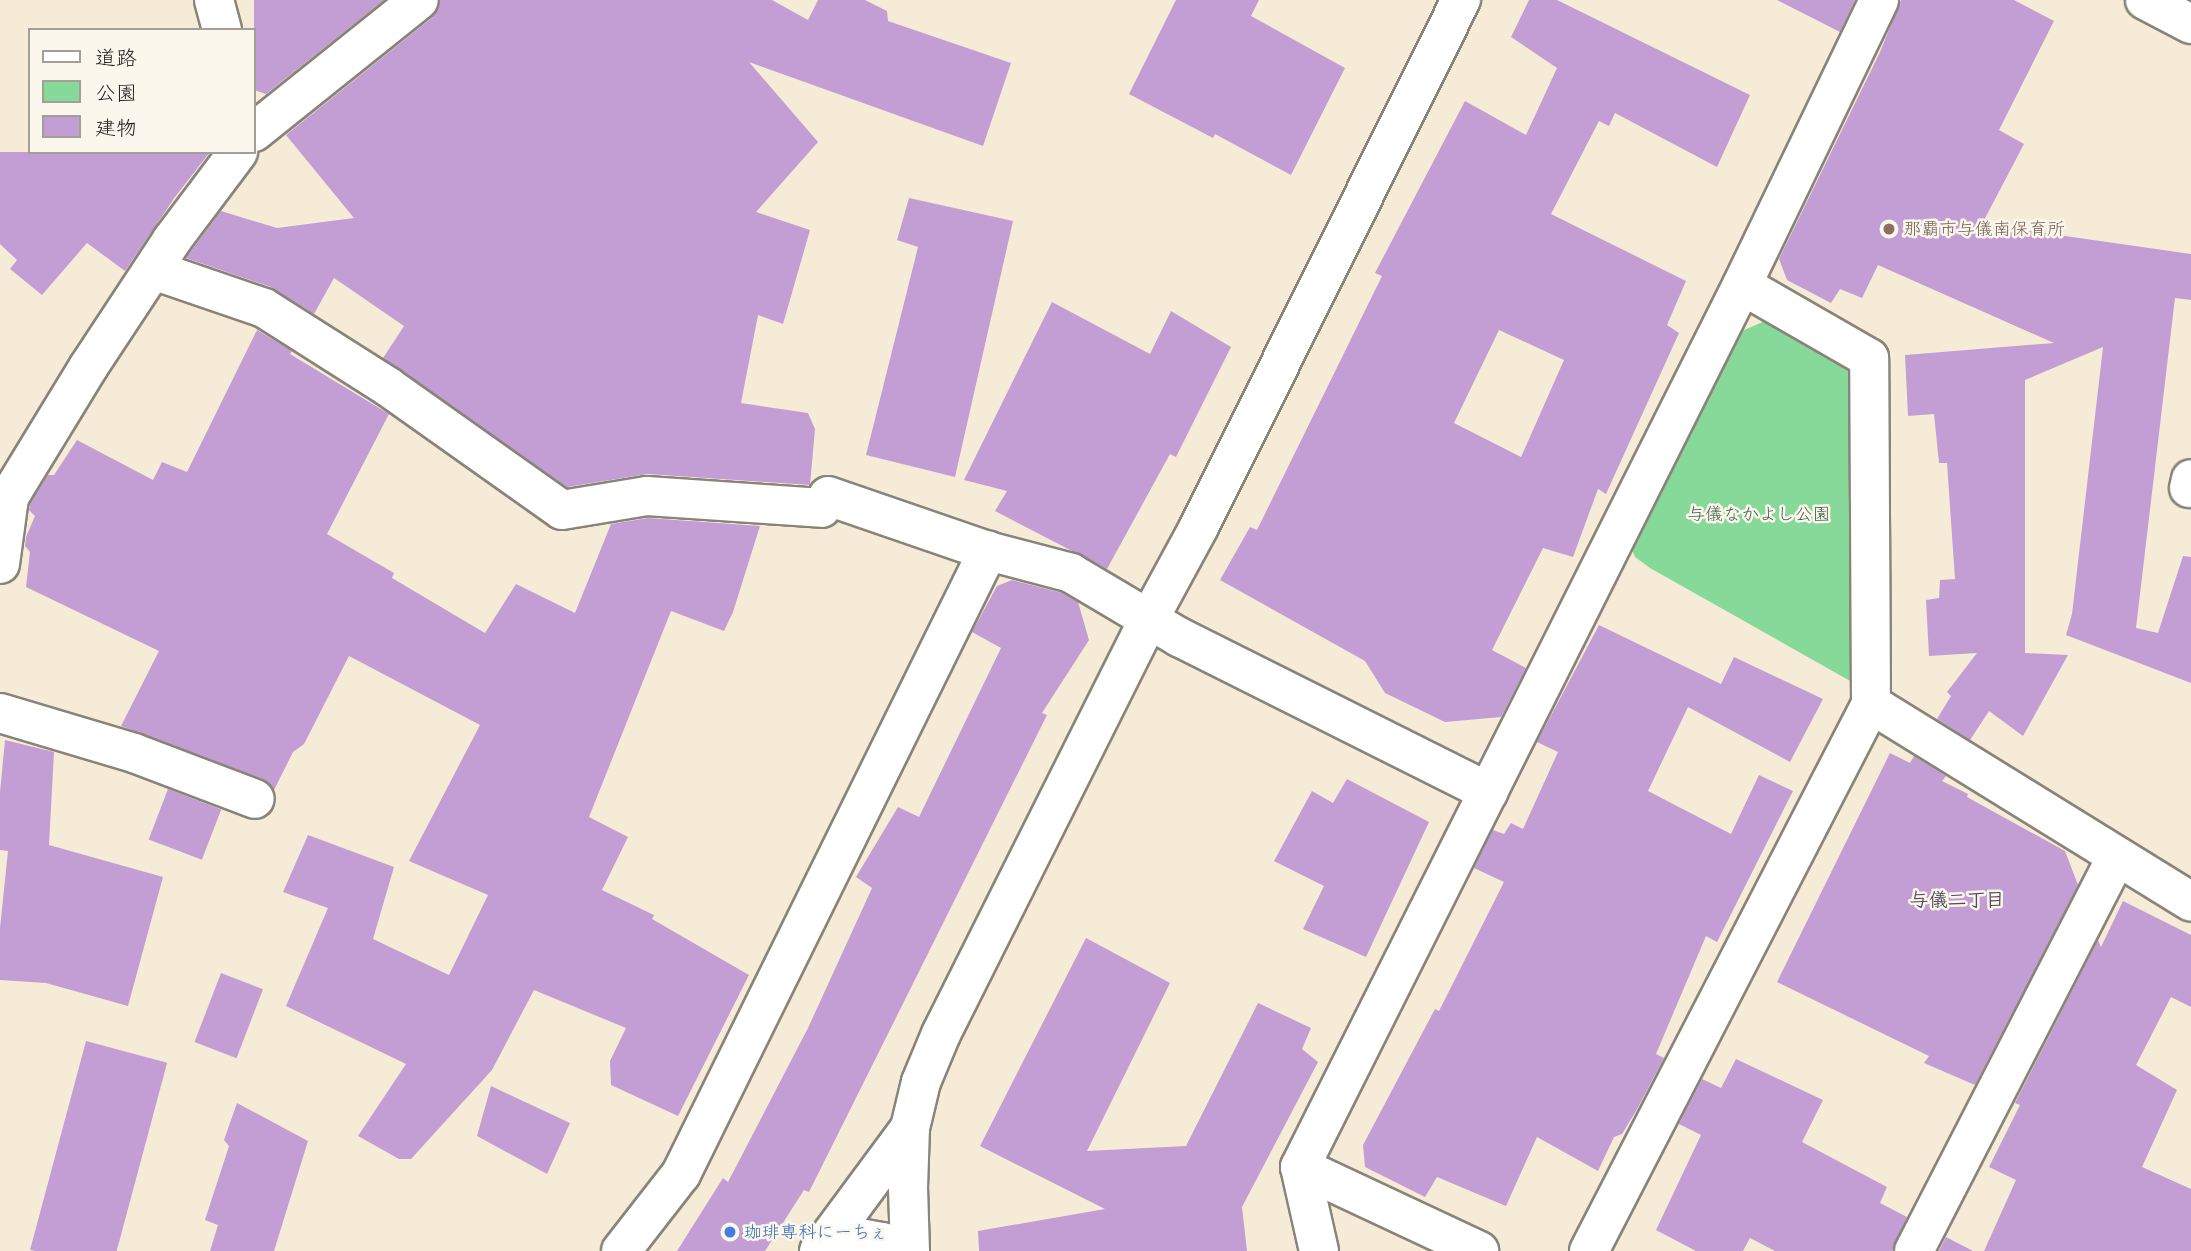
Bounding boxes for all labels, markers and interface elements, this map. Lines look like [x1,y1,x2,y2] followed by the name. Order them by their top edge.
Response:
[28,28,256,154] legend
[95,44,137,72] text: 道路
[95,79,137,107] text: 公園
[95,114,137,142] text: 建物
[1903,218,2065,240] place label: 那覇市与儀南保育所
[1881,221,1897,237] marker: 那覇市与儀南保育所
[1687,503,1831,525] park label: 与儀なかよし公園
[1910,889,2004,911] district label: 与儀二丁目
[744,1221,888,1243] place label: 珈琲専科にーちぇ
[722,1224,738,1240] marker: 珈琲専科にーちぇ

